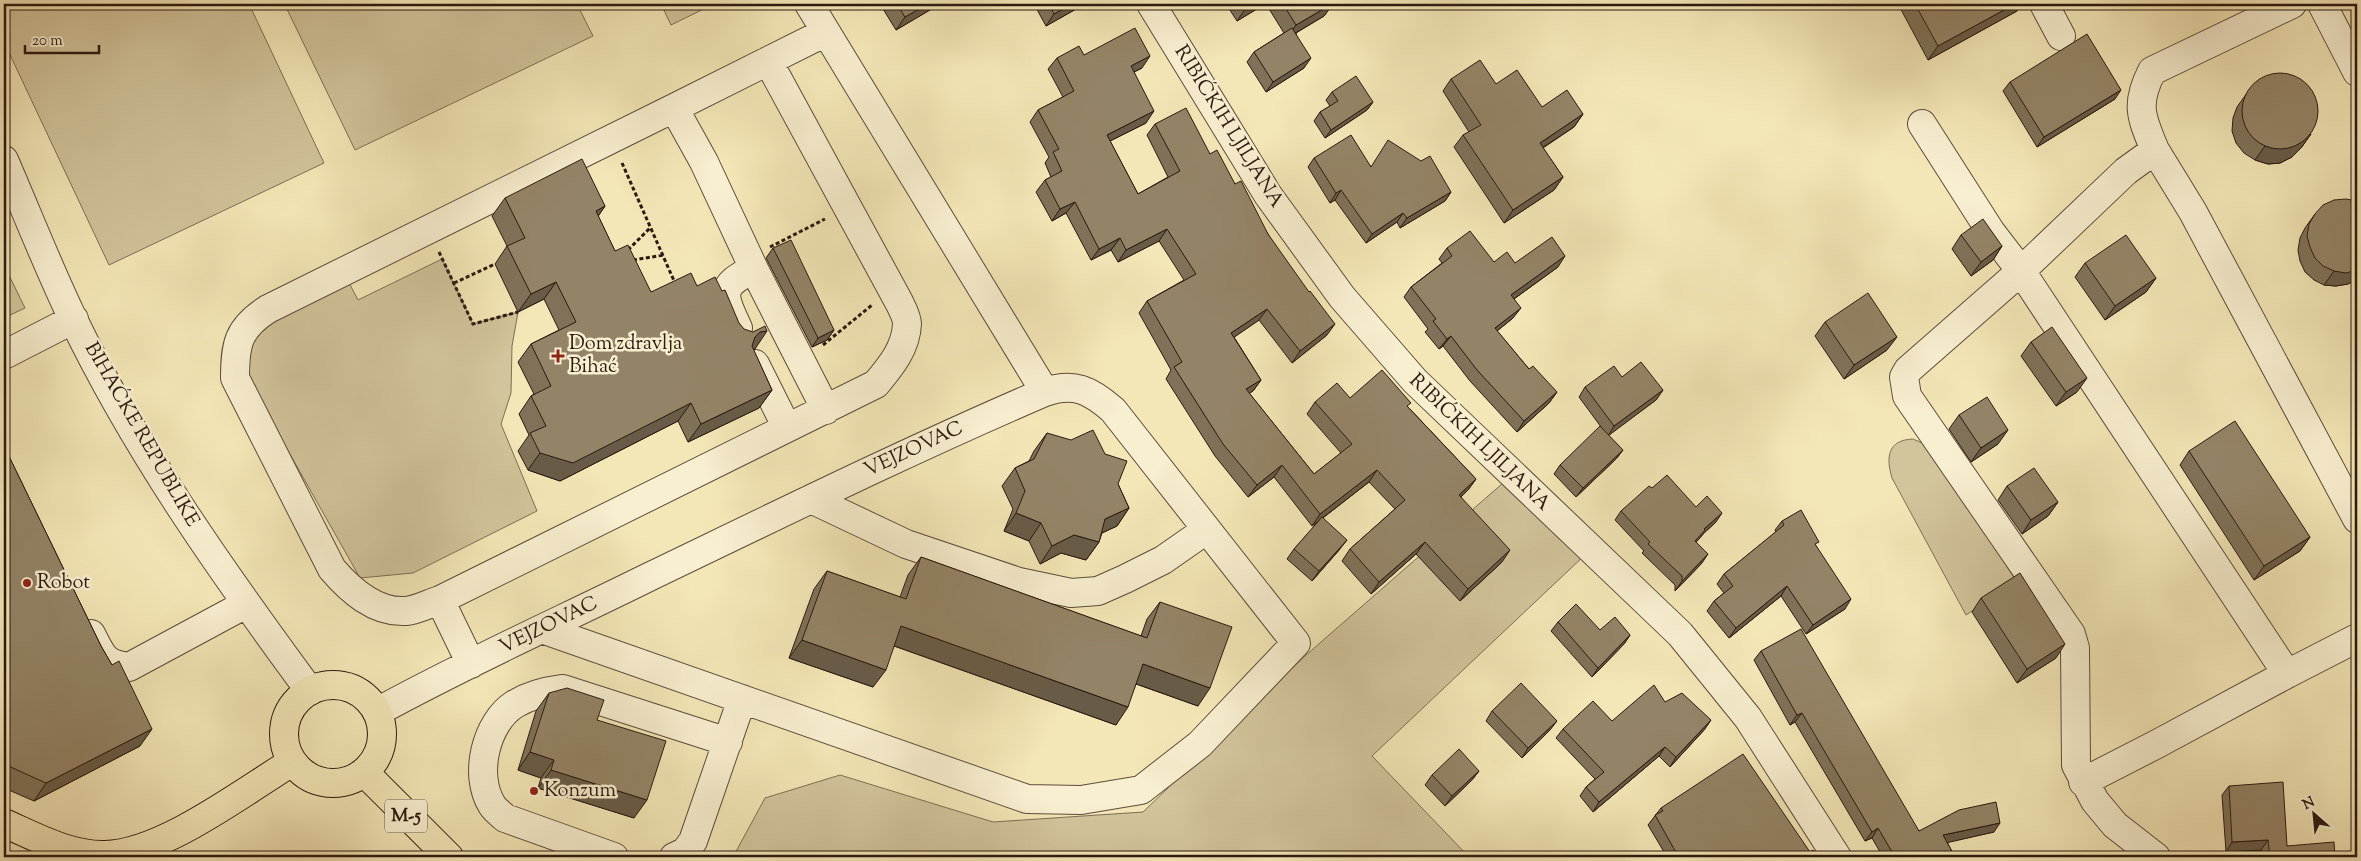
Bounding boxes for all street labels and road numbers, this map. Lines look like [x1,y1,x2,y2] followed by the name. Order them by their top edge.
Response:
[1166,39,1291,214] street label: RIBIĆKIH LJILJANA
[76,337,207,533] street label: BIHAĆKE REPUBLIKE
[1402,367,1557,518] street label: RIBIĆKIH LJILJANA
[860,414,968,486] street label: VEJZOVAC
[495,590,603,662] street label: VEJZOVAC
[385,799,427,832] road number: M-5

